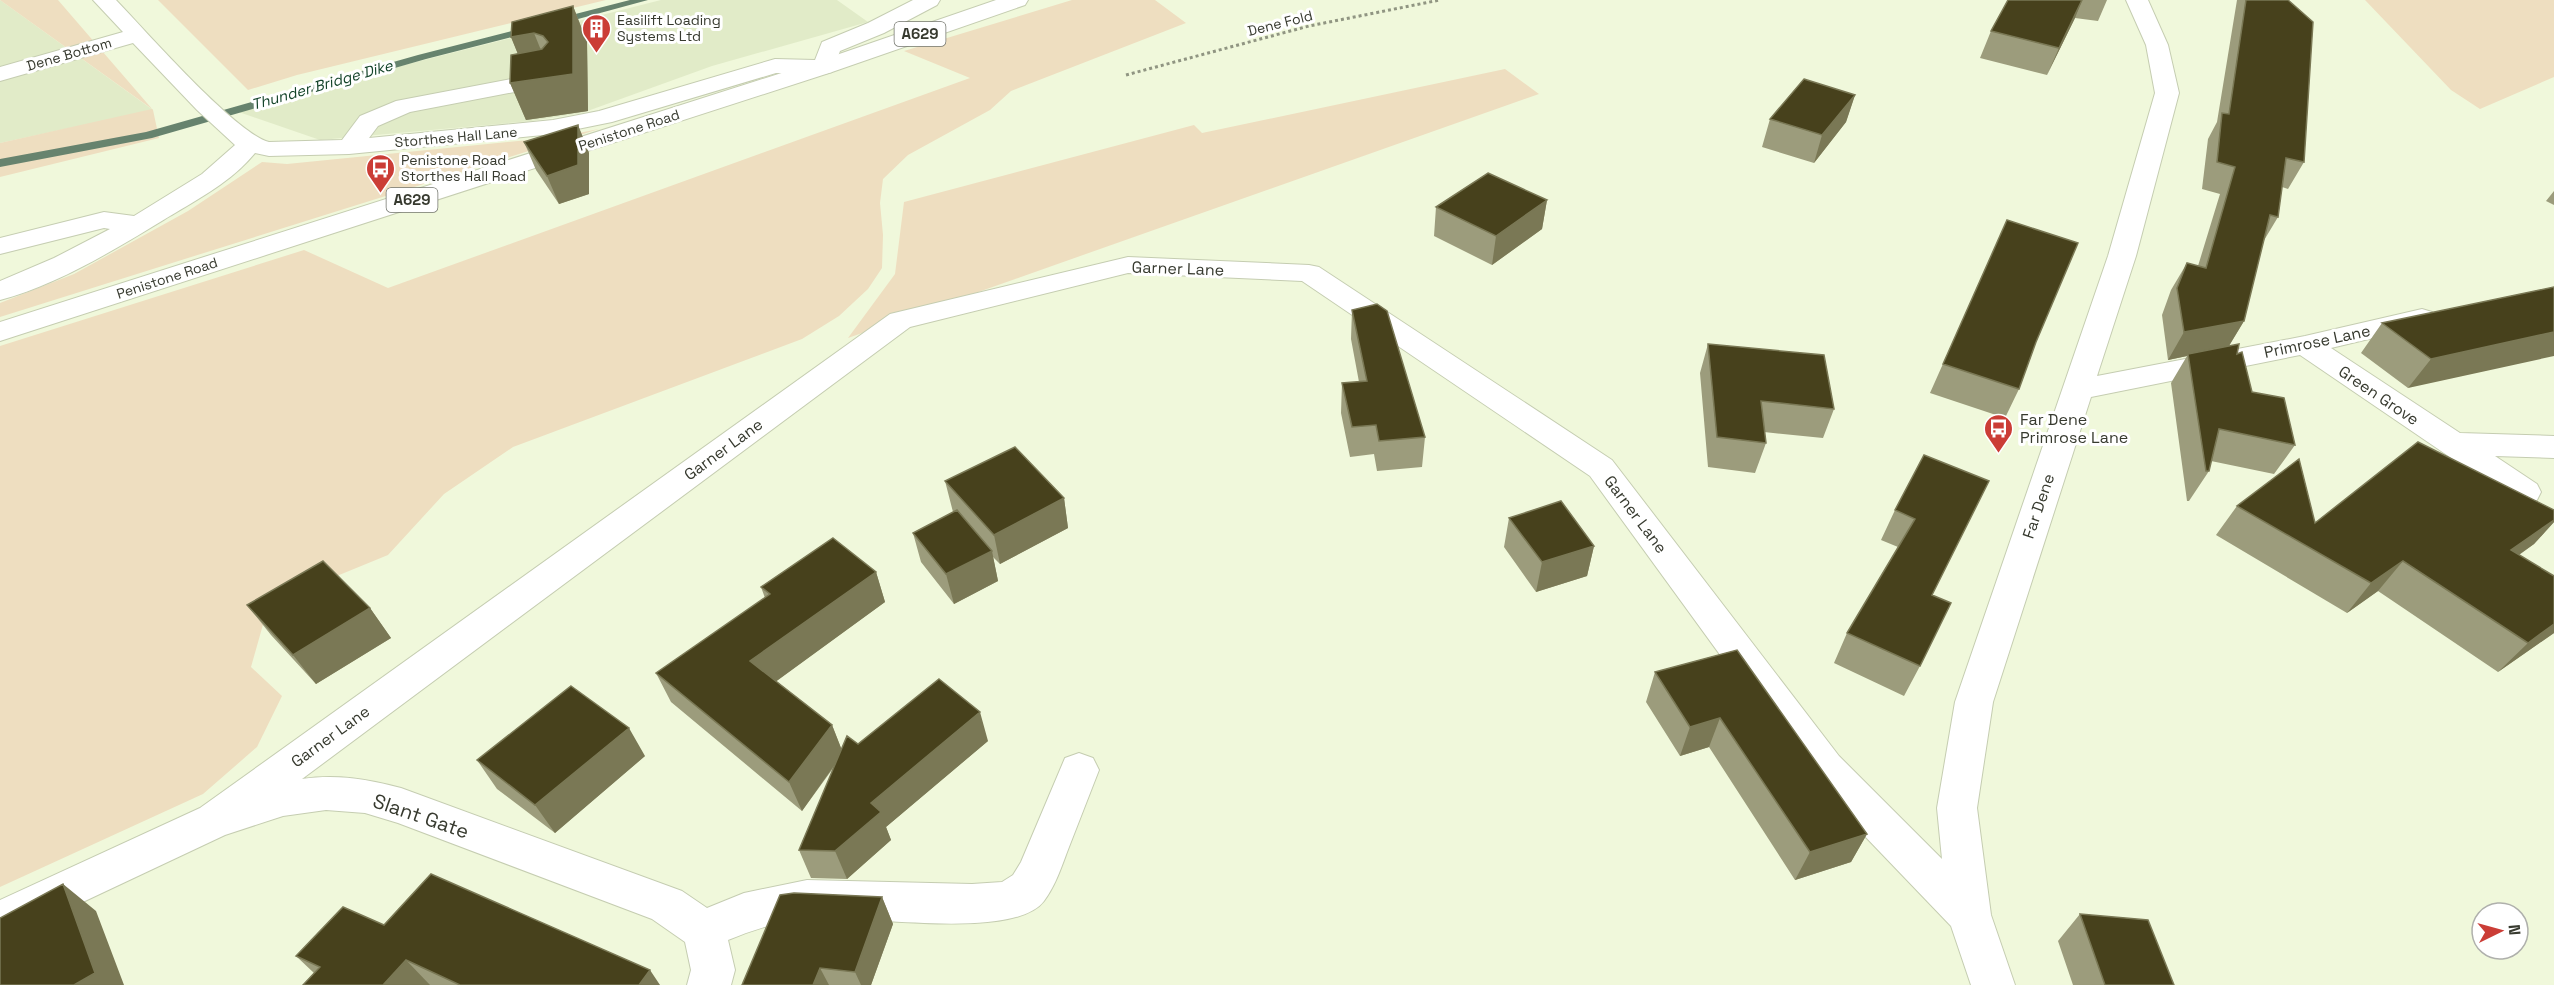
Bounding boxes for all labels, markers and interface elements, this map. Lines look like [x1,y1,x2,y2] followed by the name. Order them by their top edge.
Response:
[1245,6,1315,40] street label: Dene Fold
[617,11,721,45] place label: Easilift Loading Systems Ltd
[580,12,612,54] building icon: Easilift Loading Systems Ltd
[894,22,946,46] road number: A629
[24,33,114,75] street label: Dene Bottom
[249,55,396,114] water label: Thunder Bridge Dike
[576,105,682,155] street label: Penistone Road
[394,123,518,151] street label: Storthes Hall Lane
[401,151,526,185] place label: Penistone Road Storthes Hall Road
[364,152,396,194] bus stop icon: Penistone Road Storthes Hall Road
[386,188,438,212] road number: A629
[114,253,220,303] street label: Penistone Road
[1131,256,1225,281] street label: Garner Lane
[2262,320,2372,363] street label: Primrose Lane
[2334,361,2423,430] street label: Green Grove
[2020,409,2128,448] place label: Far Dene Primrose Lane
[1983,412,2015,454] bus stop icon: Far Dene Primrose Lane
[680,414,767,485] street label: Garner Lane
[1599,471,1672,558] street label: Garner Lane
[2018,471,2059,541] street label: Far Dene
[287,701,374,772] street label: Garner Lane
[370,787,472,845] street label: Slant Gate
[2470,901,2530,961] north arrow
[2504,923,2525,936] text: N

